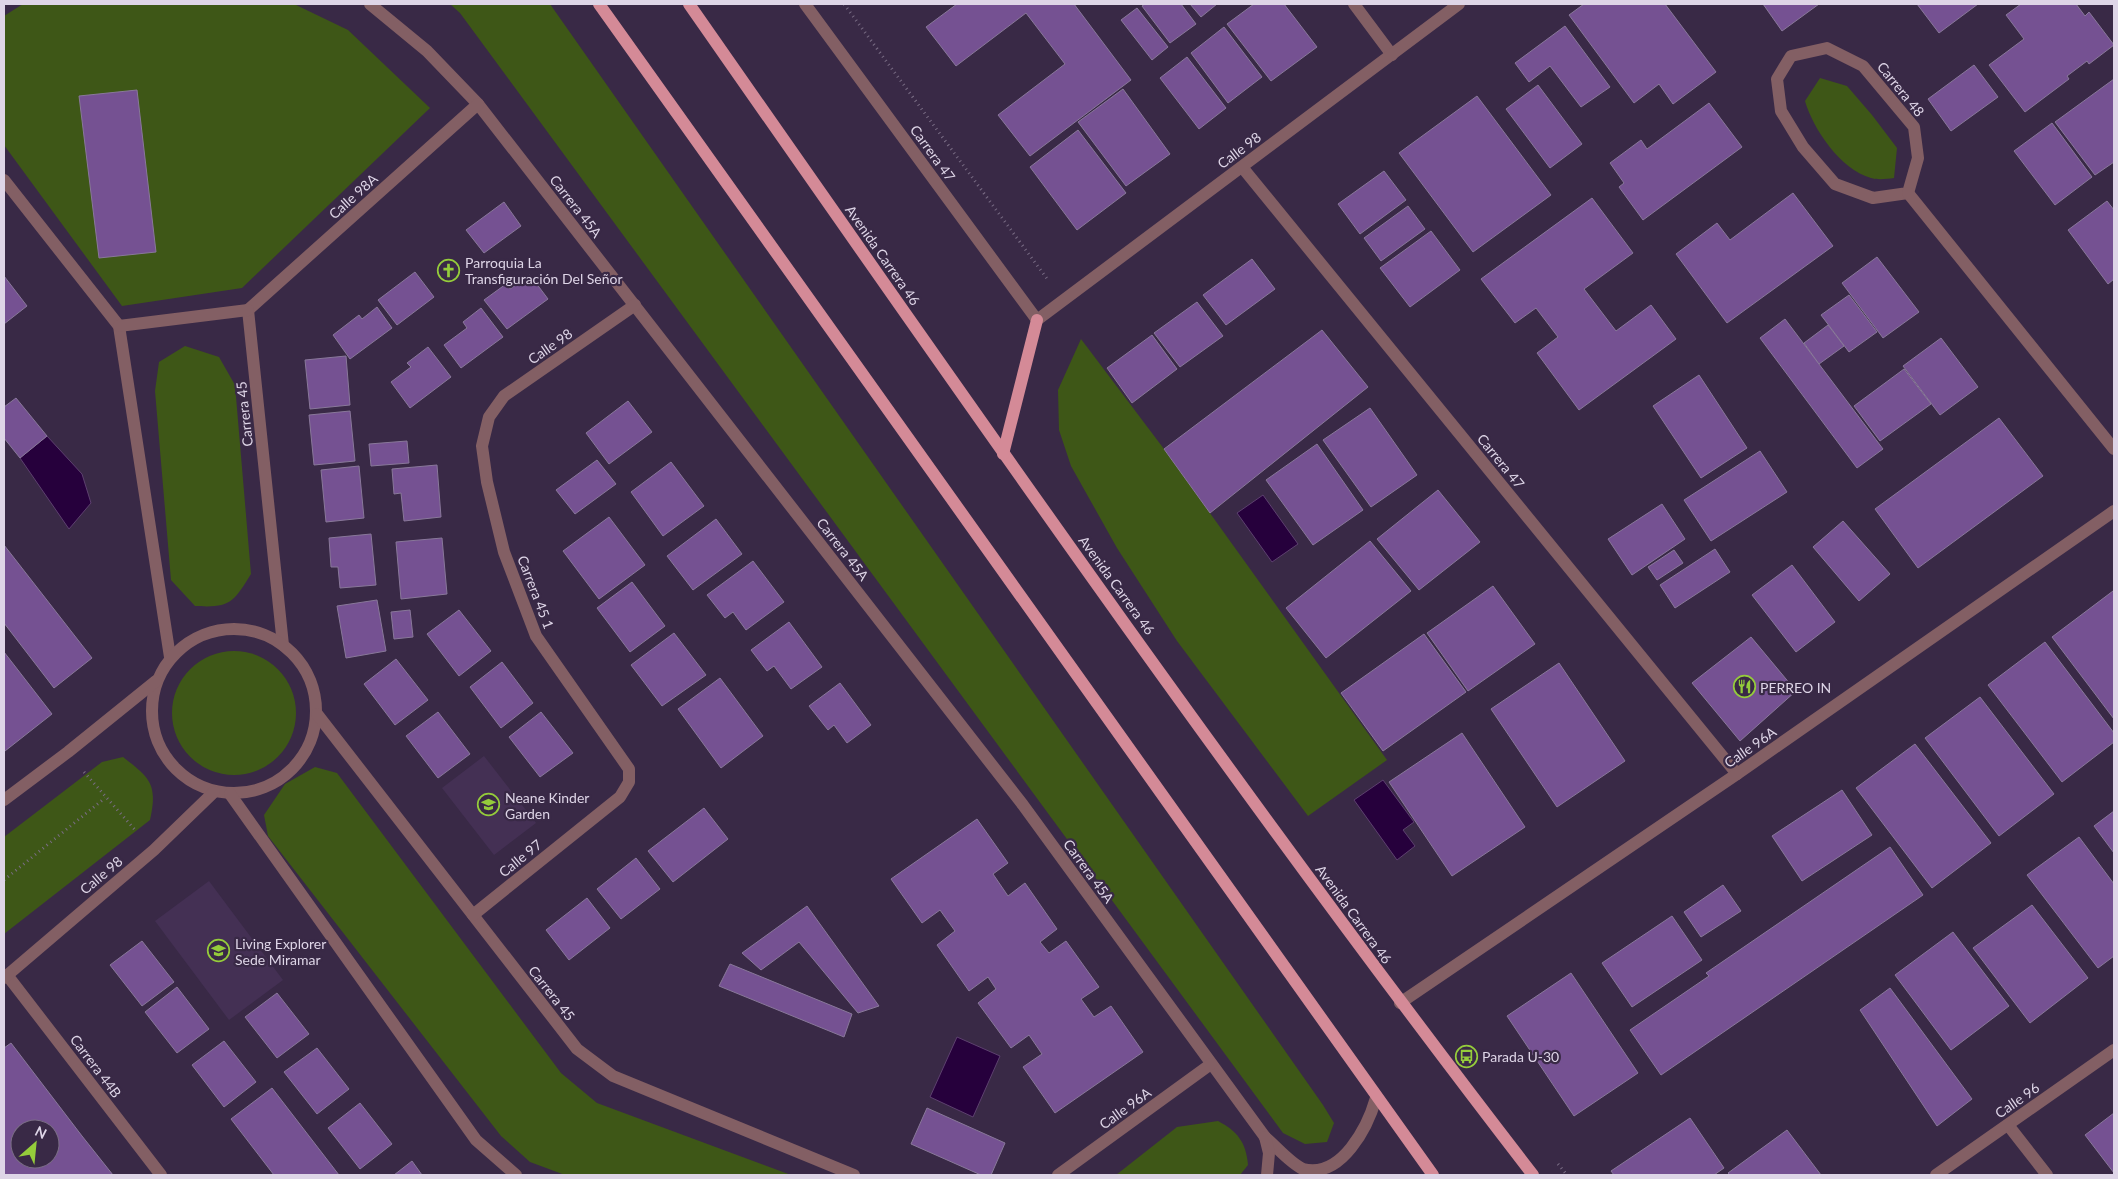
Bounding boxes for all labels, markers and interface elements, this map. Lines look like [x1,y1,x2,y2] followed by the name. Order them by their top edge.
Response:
[1874,58,1928,120] street label: Carrera 48
[907,122,959,184] street label: Carrera 47
[1214,128,1264,172] street label: Calle 98
[325,169,381,222] street label: Calle 98A
[546,171,606,241] street label: Carrera 45A
[842,202,924,308] street label: Avenida Carrera 46
[465,254,623,287] place label: Parroquia La Transfiguración Del Señor
[437,258,461,282] church icon: Parroquia La Transfiguración Del Señor
[525,325,575,367] street label: Calle 98
[232,381,256,447] street label: Carrera 45
[1474,430,1528,492] street label: Carrera 47
[813,514,873,584] street label: Carrera 45A
[1075,532,1159,638] street label: Avenida Carrera 46
[514,553,558,631] street label: Carrera 45 1
[1732,675,1756,699] restaurant icon: PERREO IN
[1760,679,1831,696] place label: PERREO IN
[1721,723,1780,771] street label: Calle 96A
[505,789,589,822] place label: Neane Kinder Garden
[477,793,501,817] school or university icon: Neane Kinder Garden
[495,836,545,880] street label: Calle 97
[1060,836,1118,907] street label: Carrera 45A
[76,852,126,898] street label: Calle 98
[1312,861,1396,967] street label: Avenida Carrera 46
[235,935,326,968] place label: Living Explorer Sede Miramar
[207,939,231,963] school or university icon: Living Explorer Sede Miramar
[525,962,579,1024] street label: Carrera 45
[67,1031,125,1101] street label: Carrera 44B
[1454,1044,1478,1068] bus stop icon: Parada U-30
[1482,1048,1559,1065] place label: Parada U-30
[1992,1079,2042,1121] street label: Calle 96
[1096,1083,1155,1132] street label: Calle 96A
[10,1119,60,1169] north arrow
[32,1122,50,1142] text: N

